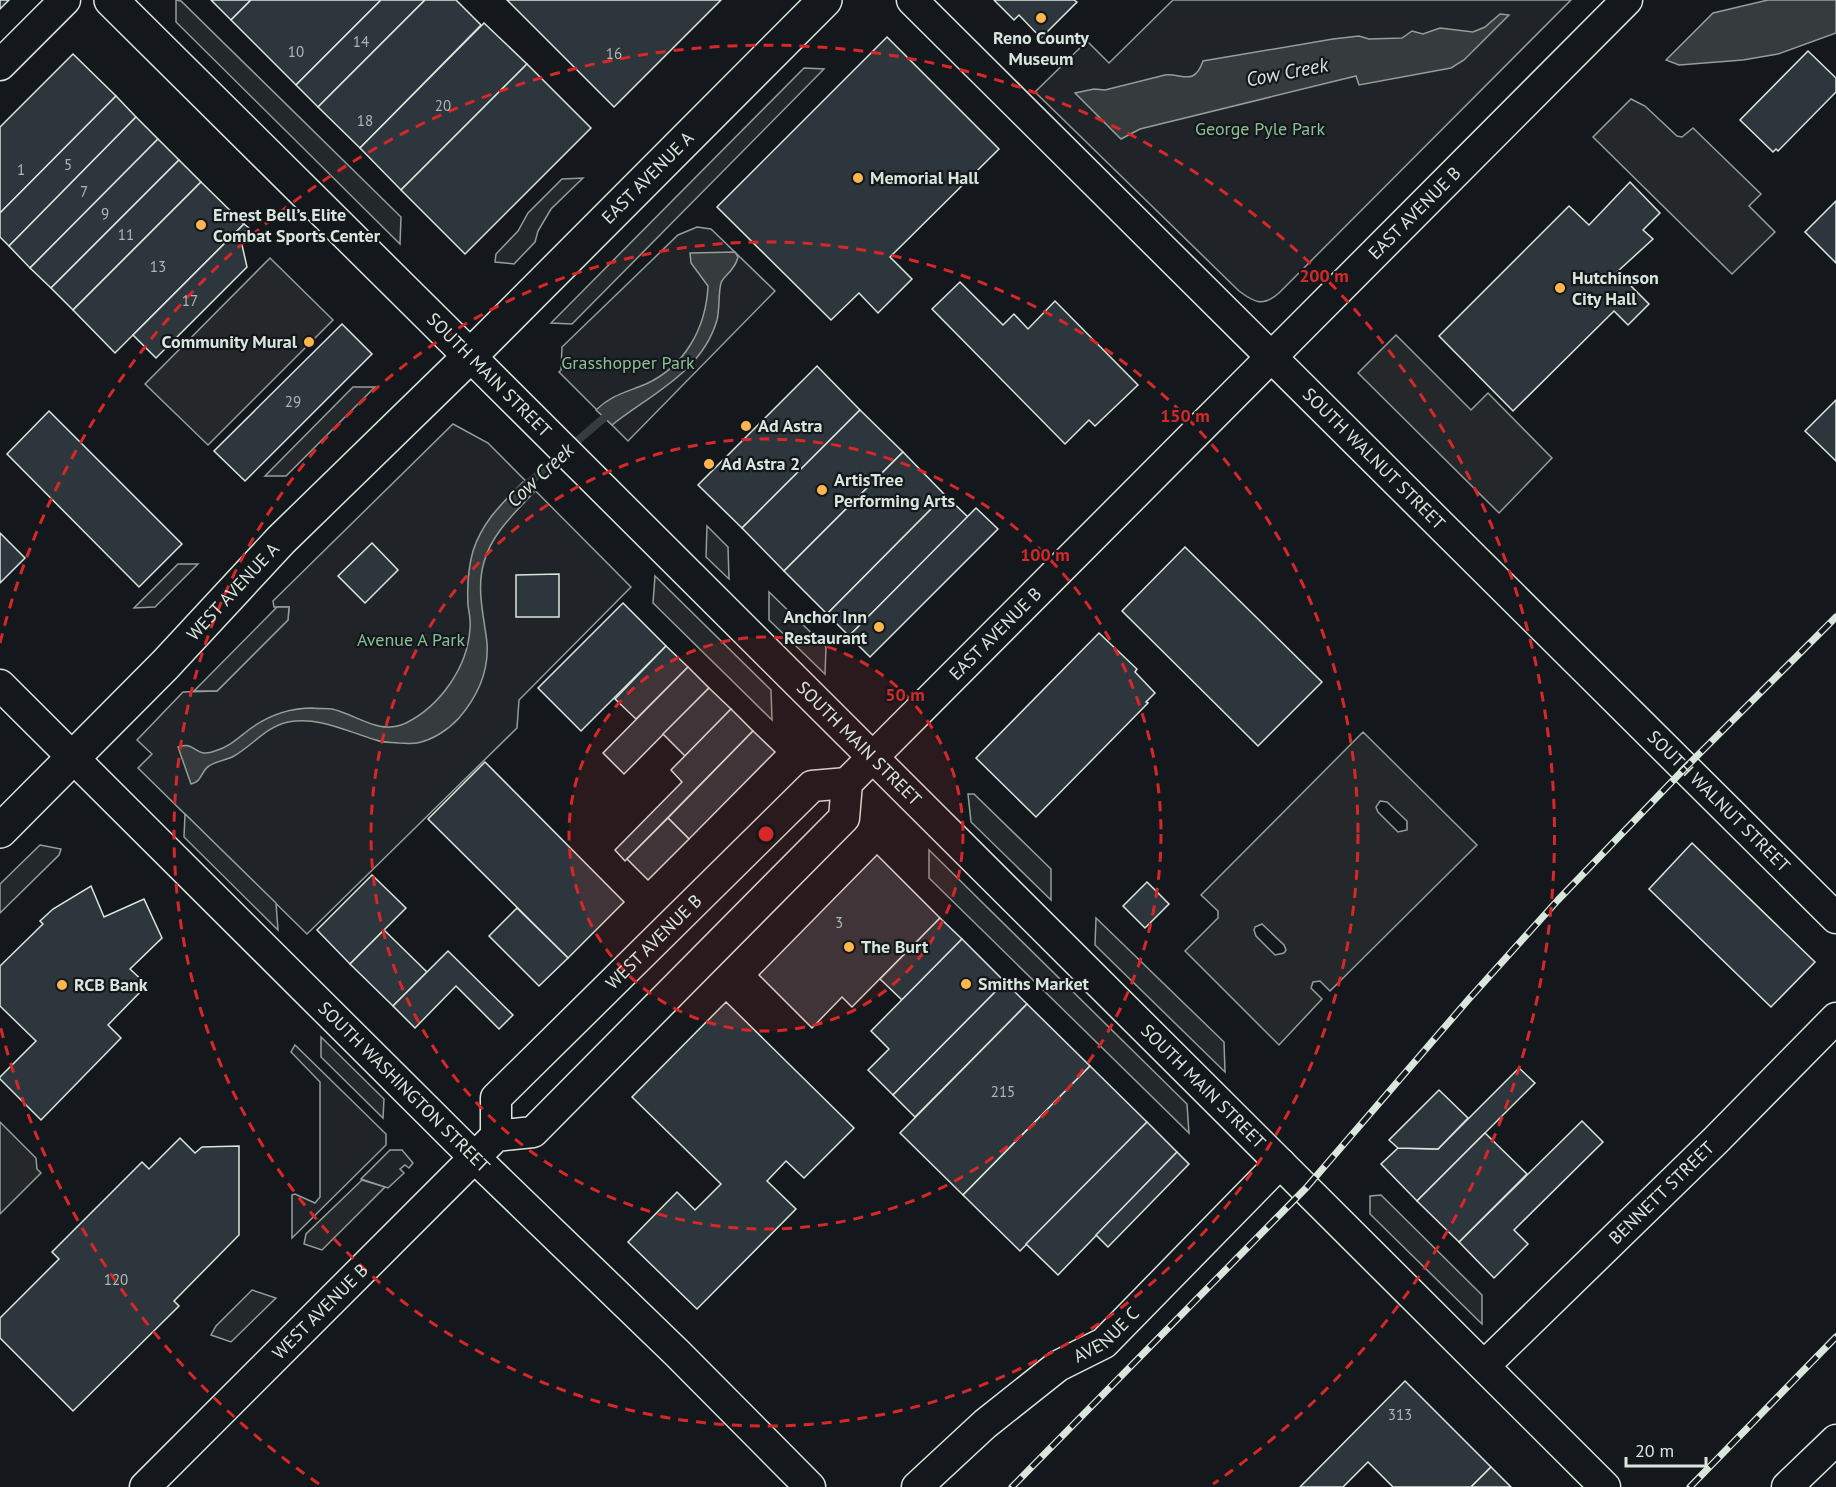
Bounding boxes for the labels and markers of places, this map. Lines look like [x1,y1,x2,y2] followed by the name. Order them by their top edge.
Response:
[1034,11,1048,25] marker: Reno County Museum
[993,26,1089,70] place label: Reno County Museum
[870,166,980,189] place label: Memorial Hall
[851,171,865,185] marker: Memorial Hall
[213,203,381,247] place label: Ernest Bell’s Elite Combat Sports Center
[194,218,208,232] marker: Ernest Bell’s Elite Combat Sports Center
[1572,266,1659,310] place label: Hutchinson City Hall
[1553,281,1567,295] marker: Hutchinson City Hall
[162,330,298,353] place label: Community Mural
[302,335,316,349] marker: Community Mural
[758,414,823,437] place label: Ad Astra
[739,419,753,433] marker: Ad Astra
[721,452,800,475] place label: Ad Astra 2
[702,457,716,471] marker: Ad Astra 2
[834,468,955,512] place label: ArtisTree Performing Arts
[815,483,829,497] marker: ArtisTree Performing Arts
[783,605,868,649] place label: Anchor Inn Restaurant
[872,620,886,634] marker: Anchor Inn Restaurant
[756,824,776,844] centre of rings
[861,935,929,958] place label: The Burt
[842,940,856,954] marker: The Burt
[978,972,1090,995] place label: Smiths Market
[74,973,148,996] place label: RCB Bank
[959,977,973,991] marker: Smiths Market
[55,978,69,992] marker: RCB Bank

